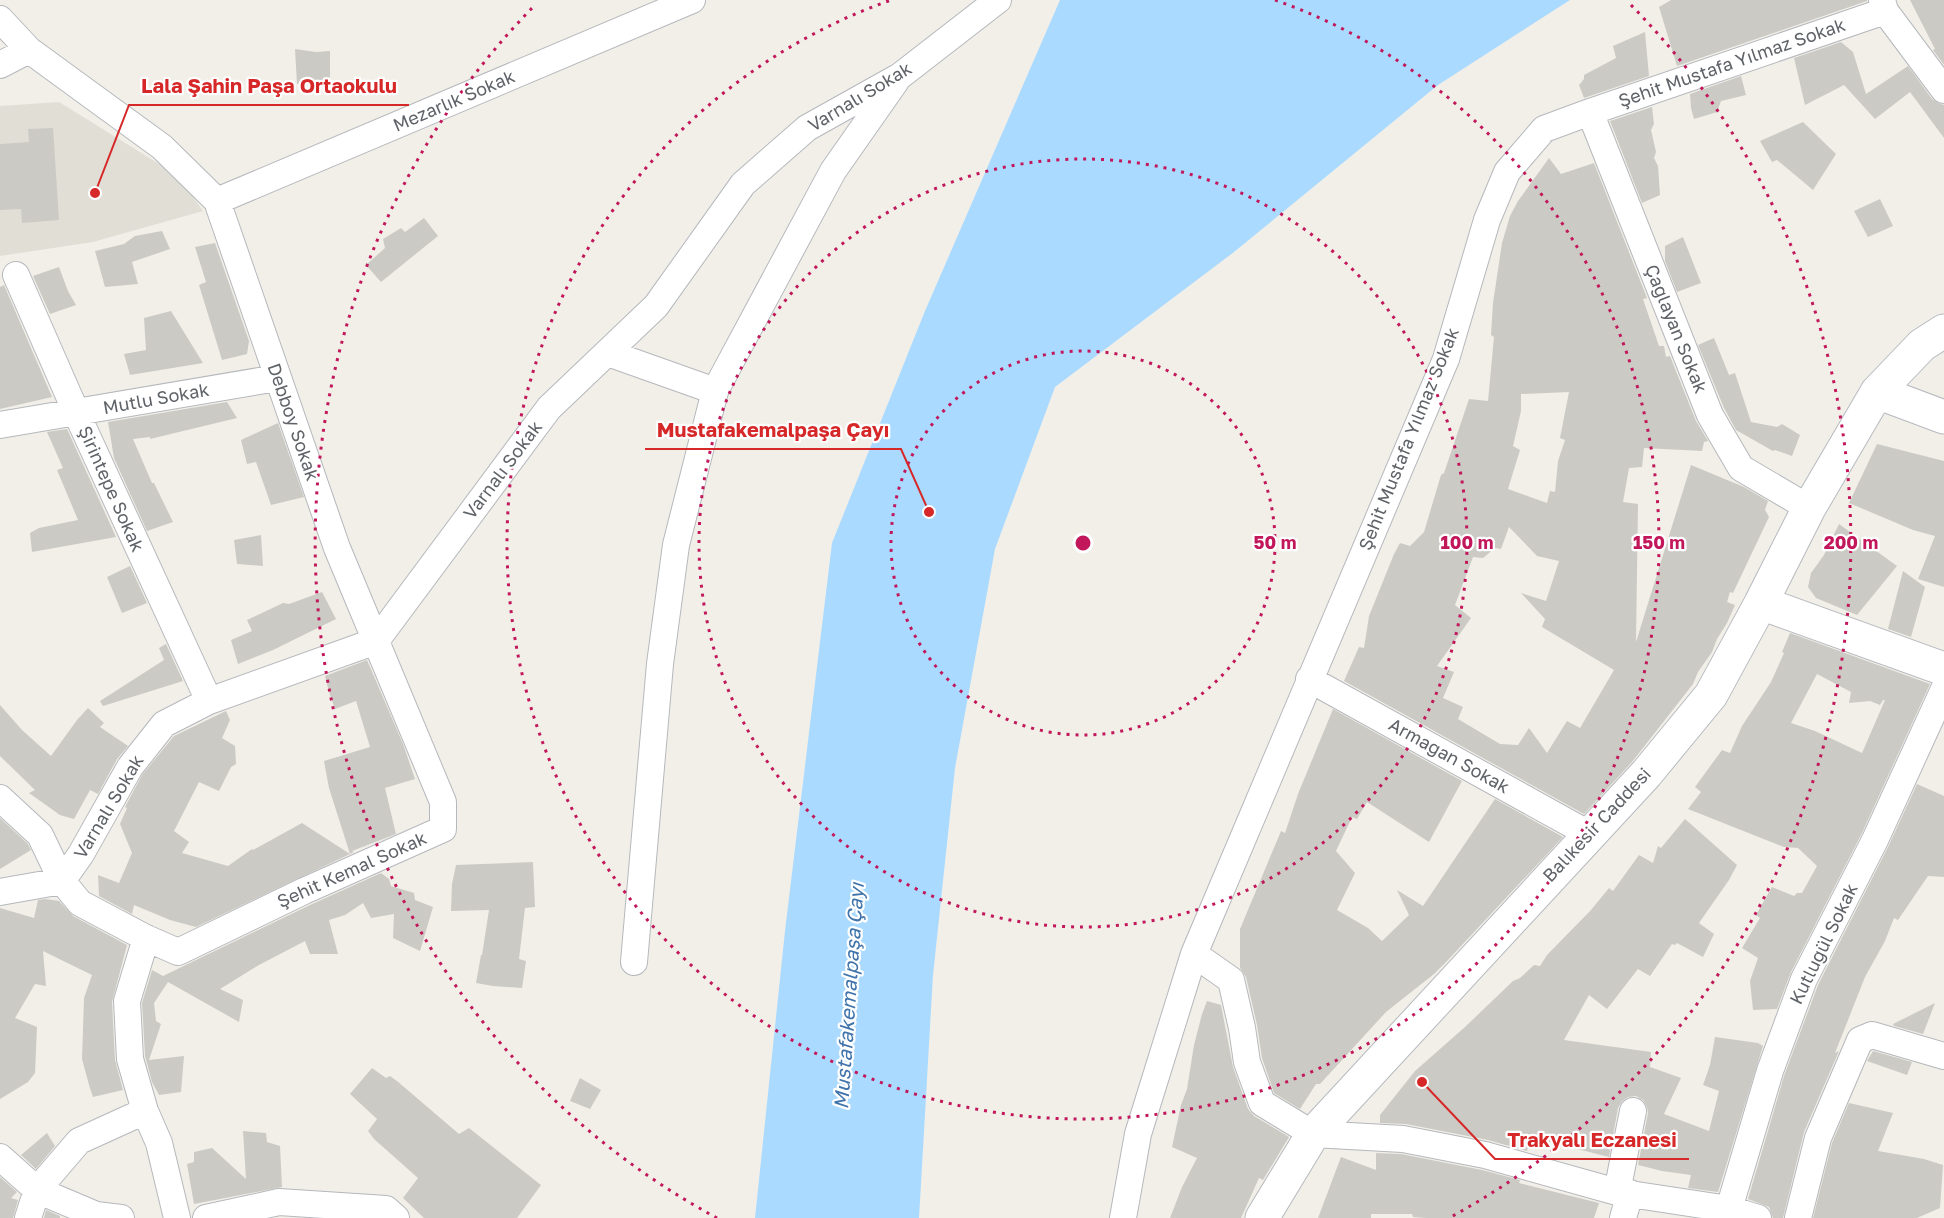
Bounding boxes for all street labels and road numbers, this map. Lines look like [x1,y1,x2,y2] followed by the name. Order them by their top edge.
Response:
[1615,13,1848,111] street label: Şehit Mustafa Yılmaz Sokak
[804,57,915,136] street label: Varnalı Sokak
[389,65,518,136] street label: Mezarlık Sokak
[1641,261,1713,396] street label: Çağlayan Sokak
[1353,324,1463,553] street label: Şehit Mustafa Yılmaz Sokak
[264,360,324,483] street label: Debboy Sokak
[101,378,211,418] street label: Mutlu Sokak
[458,416,546,523] street label: Varnalı Sokak
[74,422,149,555] street label: Şirintepe Sokak
[1385,713,1514,797] street label: Armağan Sokak
[69,751,148,862] street label: Varnalı Sokak
[1538,763,1655,886] street label: Balıkesir Caddesi
[274,826,430,912] street label: Şehit Kemal Sokak
[1784,880,1862,1008] street label: Kutlugül Sokak

